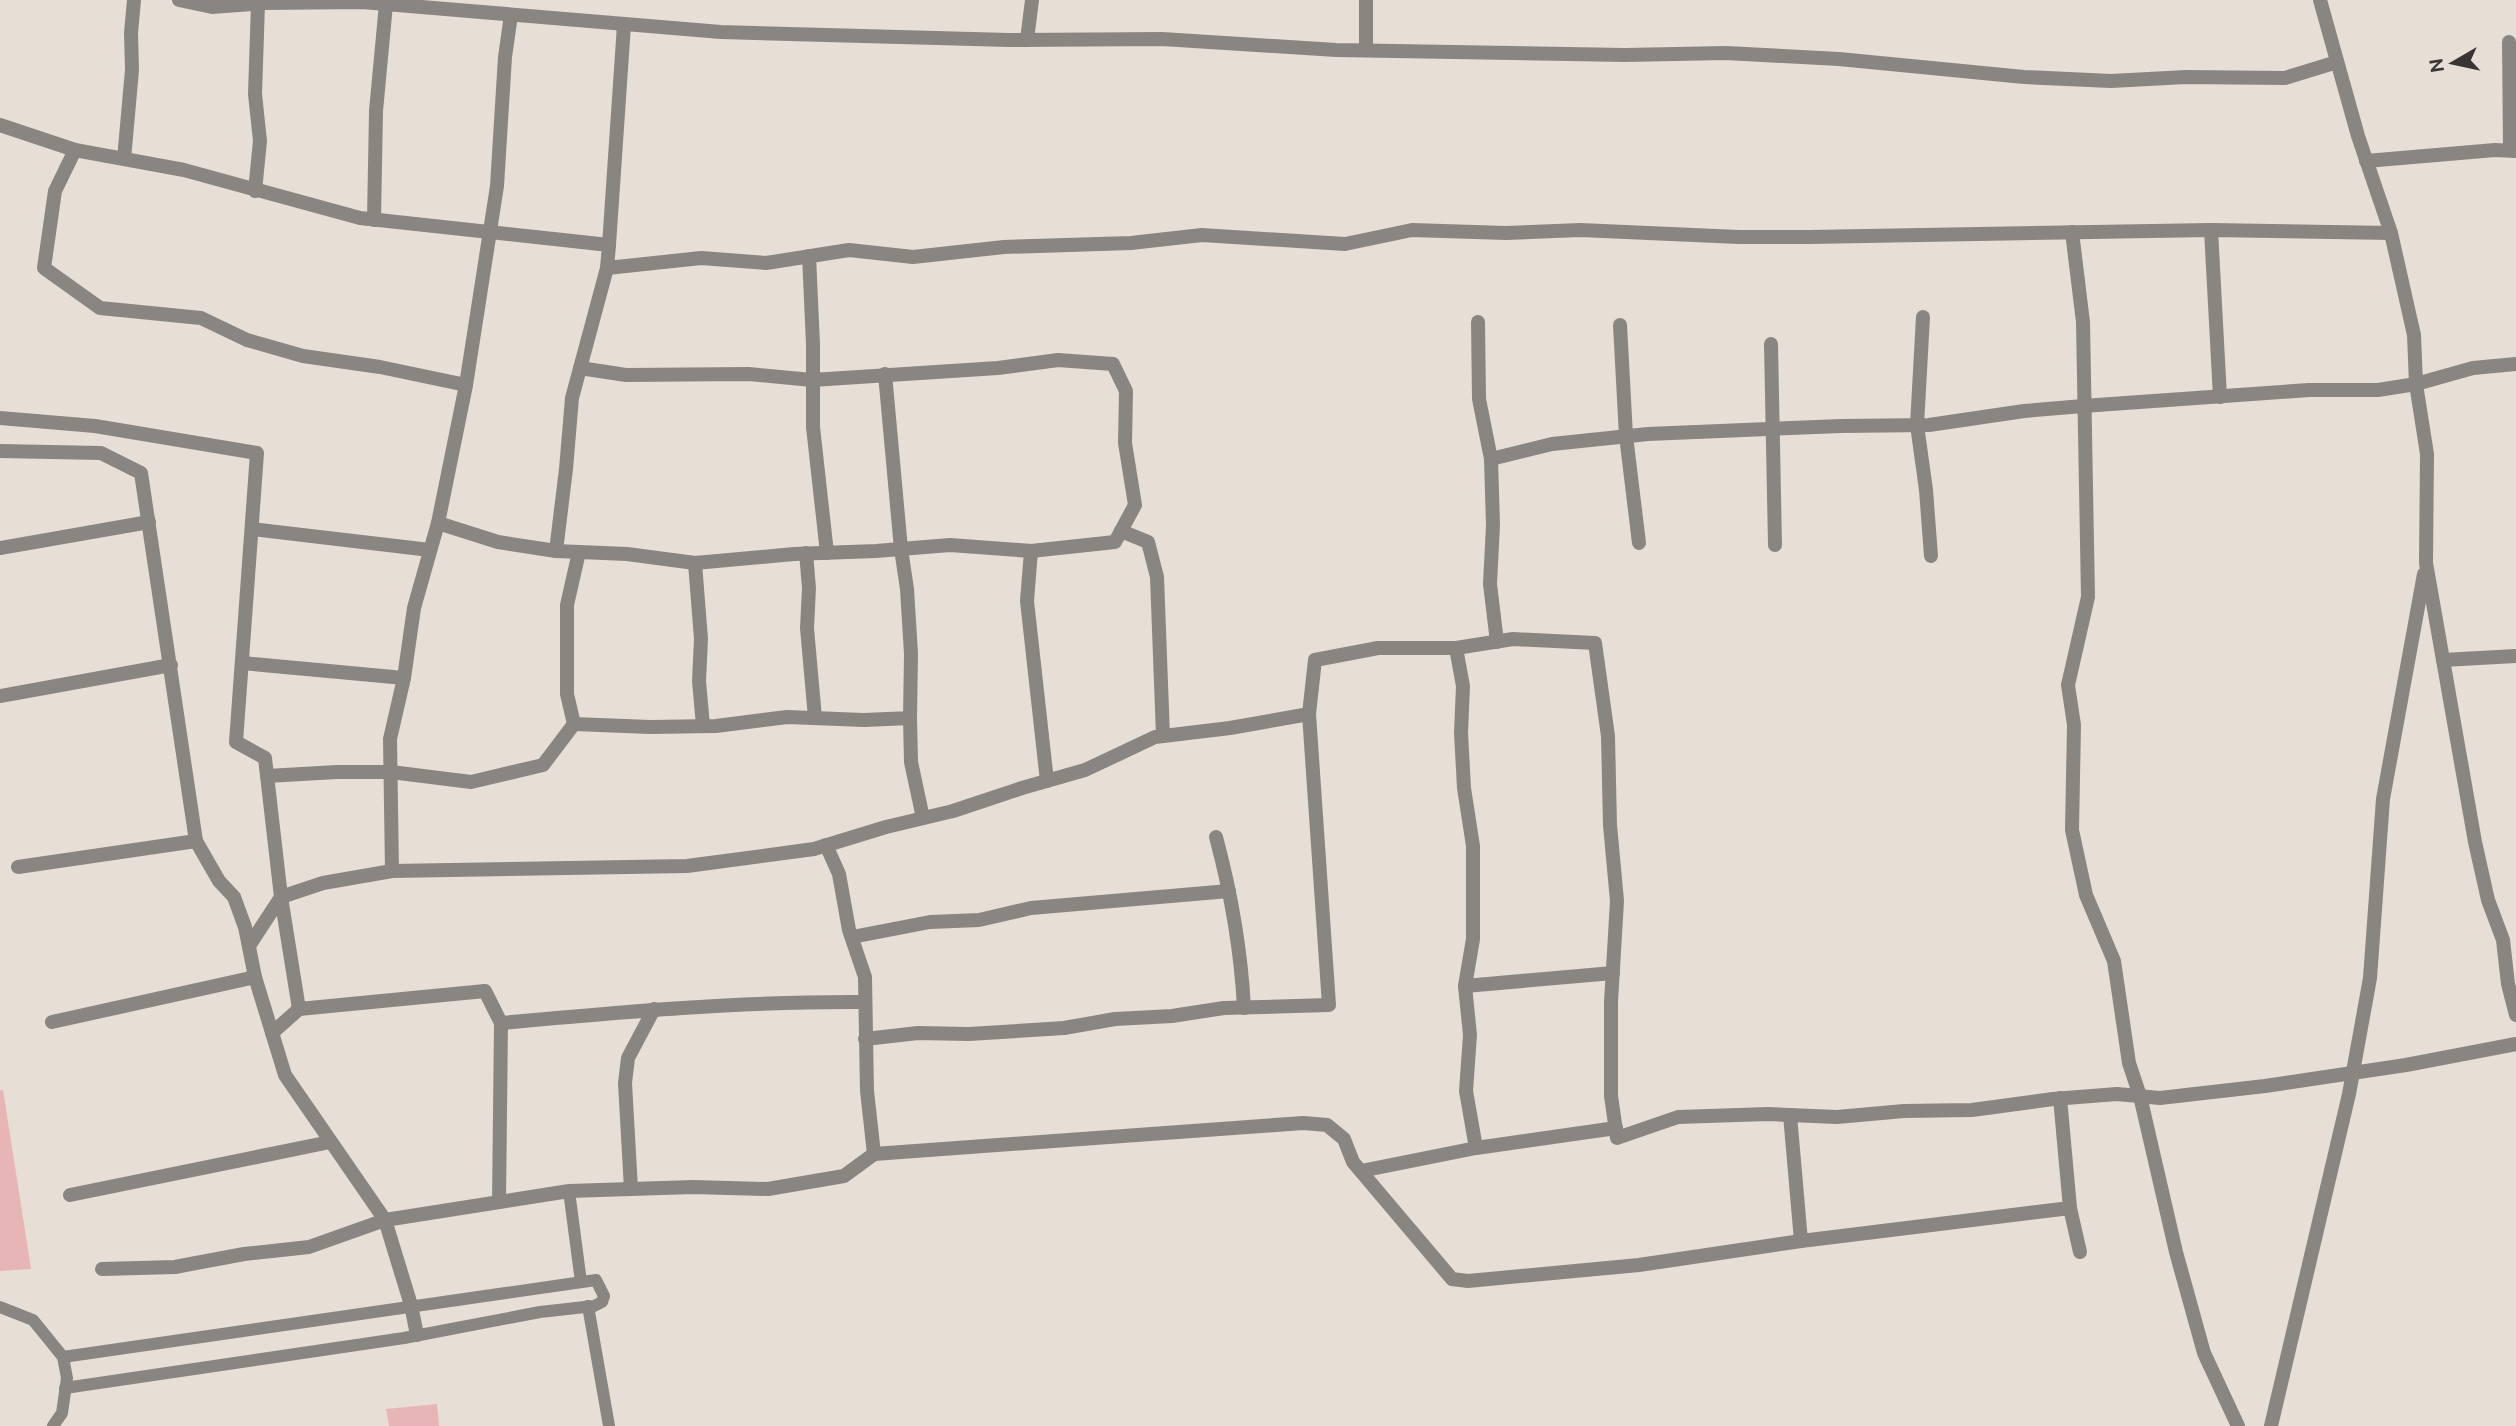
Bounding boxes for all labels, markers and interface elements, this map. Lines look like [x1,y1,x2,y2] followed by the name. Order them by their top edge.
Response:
[2418,28,2488,98] north arrow
[2424,57,2448,74] text: N

